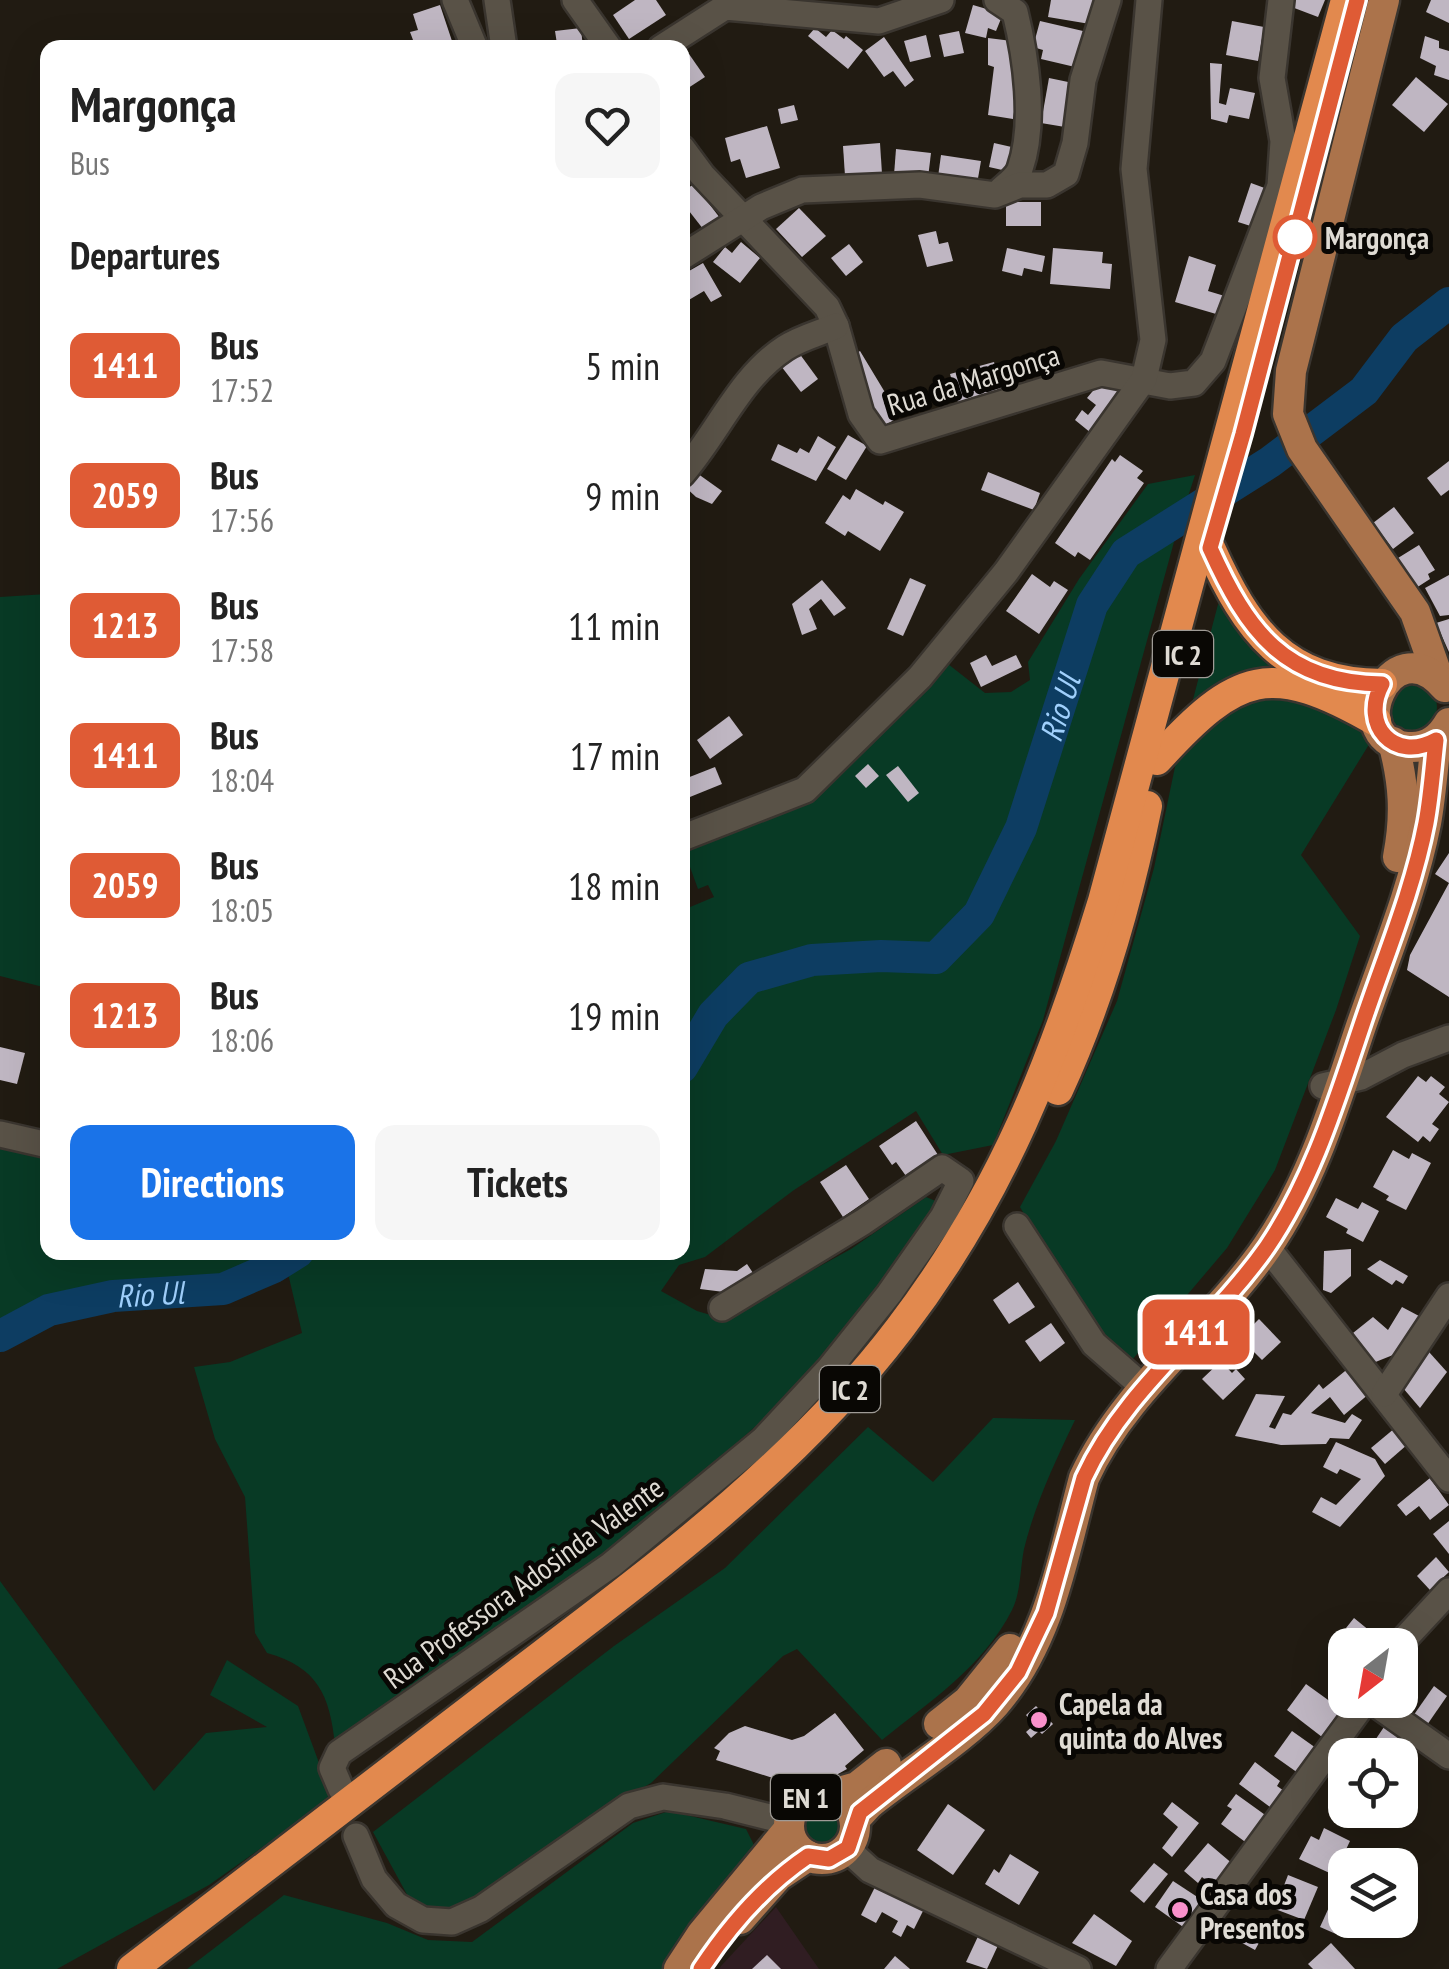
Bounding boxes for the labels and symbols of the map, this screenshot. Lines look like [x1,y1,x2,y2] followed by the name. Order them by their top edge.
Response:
[1274,216,1316,258] marker: Margonça
[1325,218,1429,257] place label: Margonça
[882,334,1064,424] street label: Rua da Margonça
[1153,631,1213,677] road number: IC 2
[1029,667,1090,746] water label: Rio Ul
[115,1270,187,1317] water label: Rio Ul
[1126,1300,1266,1364] line badge: 1411
[820,1366,880,1412] road number: IC 2
[375,1467,671,1697] street label: Rua Professora Adosinda Valente
[1328,1628,1418,1718] north arrow
[1059,1684,1222,1757] place label: Capela da quinta do Alves
[1028,1709,1050,1731] marker: Capela da quinta do Alves
[771,1774,841,1820] road number: EN 1
[1200,1874,1305,1947] place label: Casa dos Presentos
[1169,1899,1191,1921] marker: Casa dos Presentos

